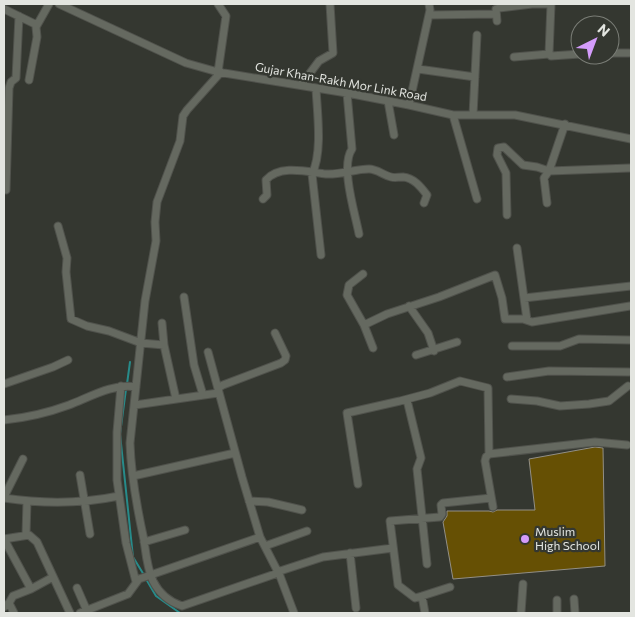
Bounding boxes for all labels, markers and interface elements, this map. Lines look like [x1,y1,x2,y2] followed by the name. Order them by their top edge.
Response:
[570,15,620,65] north arrow
[594,20,614,40] text: N
[254,59,428,103] street label: Gujar Khan-Rakh Mor Link Road
[535,524,600,552] place label: Muslim High School
[519,533,531,545] marker: Muslim High School

